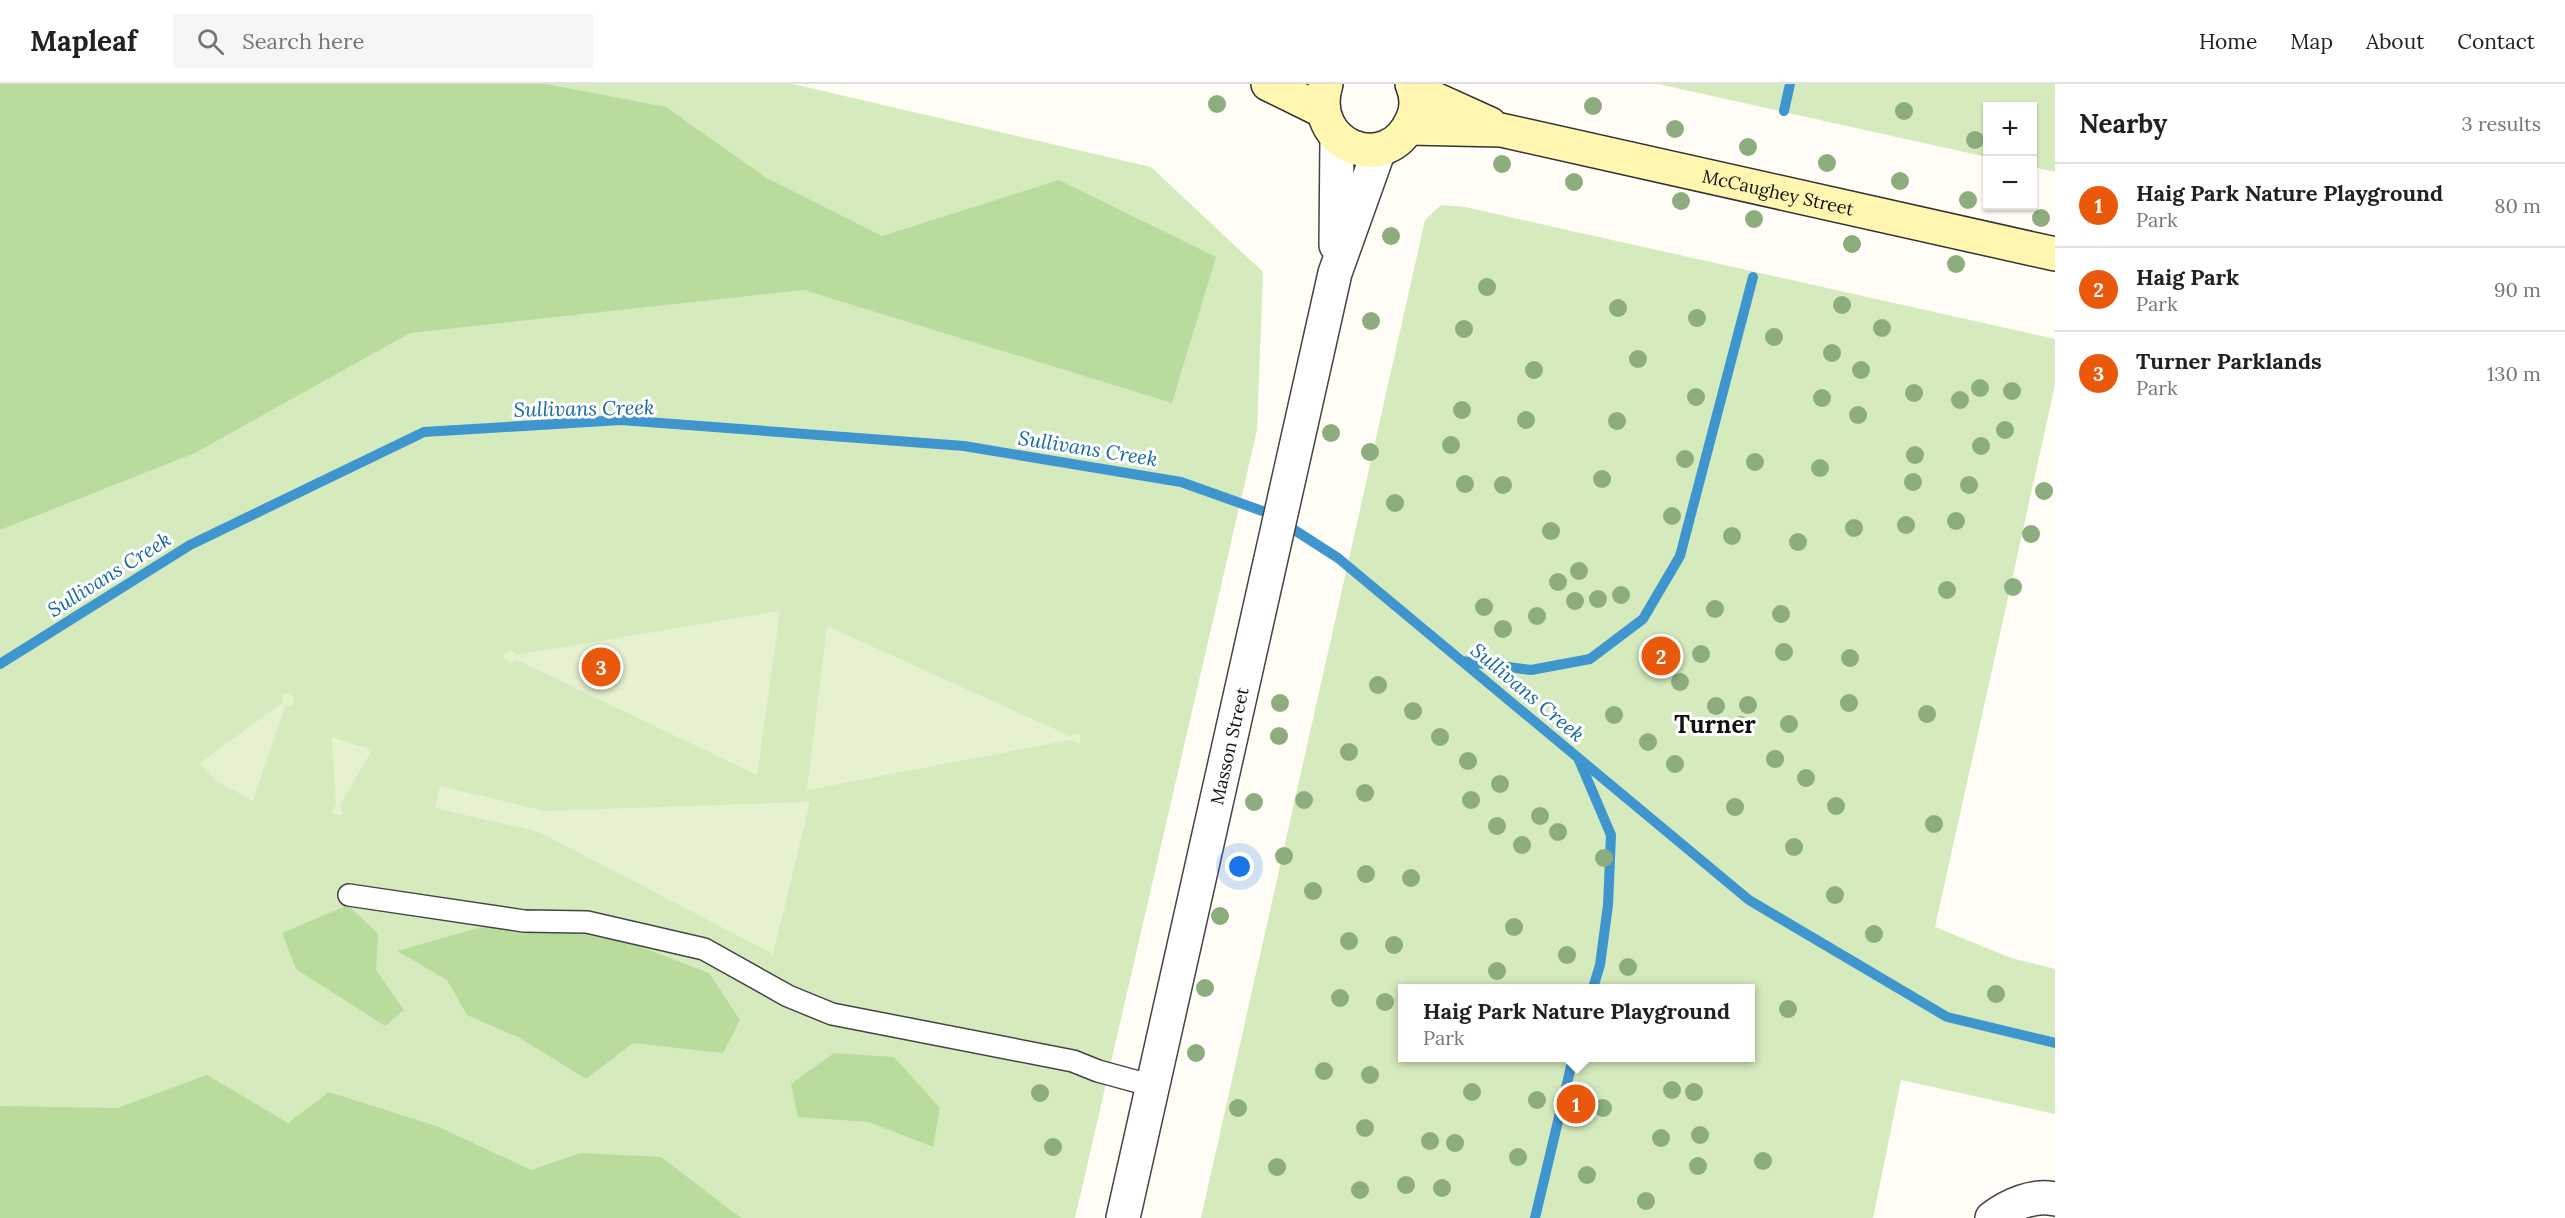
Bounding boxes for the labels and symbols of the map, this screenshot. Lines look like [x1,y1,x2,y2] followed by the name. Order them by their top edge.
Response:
[1700,164,1856,220] street label: McCaughey Street
[513,394,655,422] water label: Sullivans Creek
[1017,425,1159,471] water label: Sullivans Creek
[43,526,175,622] water label: Sullivans Creek
[1642,634,1680,678] pin: 2
[1466,637,1590,747] water label: Sullivans Creek
[582,644,620,690] pin: 3
[1205,685,1253,807] street label: Masson Street
[1674,709,1756,740] district label: Turner
[1225,852,1254,881] your location
[1556,1082,1596,1126] pin: 1

